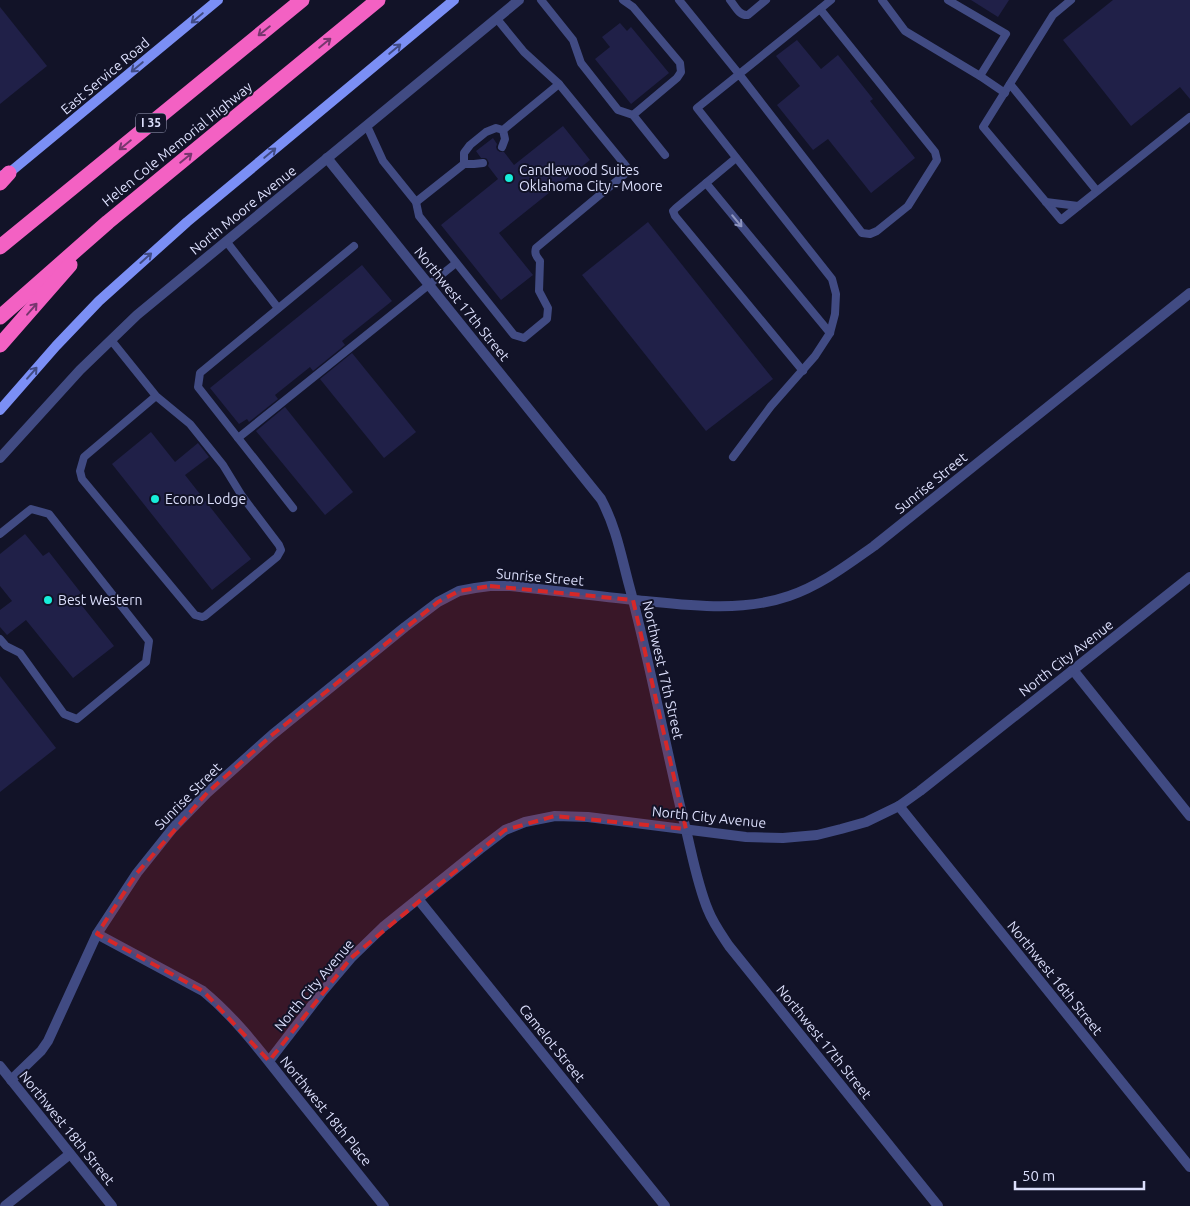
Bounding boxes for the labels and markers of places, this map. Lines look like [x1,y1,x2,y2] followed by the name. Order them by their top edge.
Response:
[519,162,663,194] place label: Candlewood Suites Oklahoma City - Moore
[503,172,515,184] marker: Candlewood Suites Oklahoma City - Moore
[165,491,246,507] place label: Econo Lodge
[149,493,161,505] marker: Econo Lodge
[58,592,142,608] place label: Best Western
[42,594,54,606] marker: Best Western

